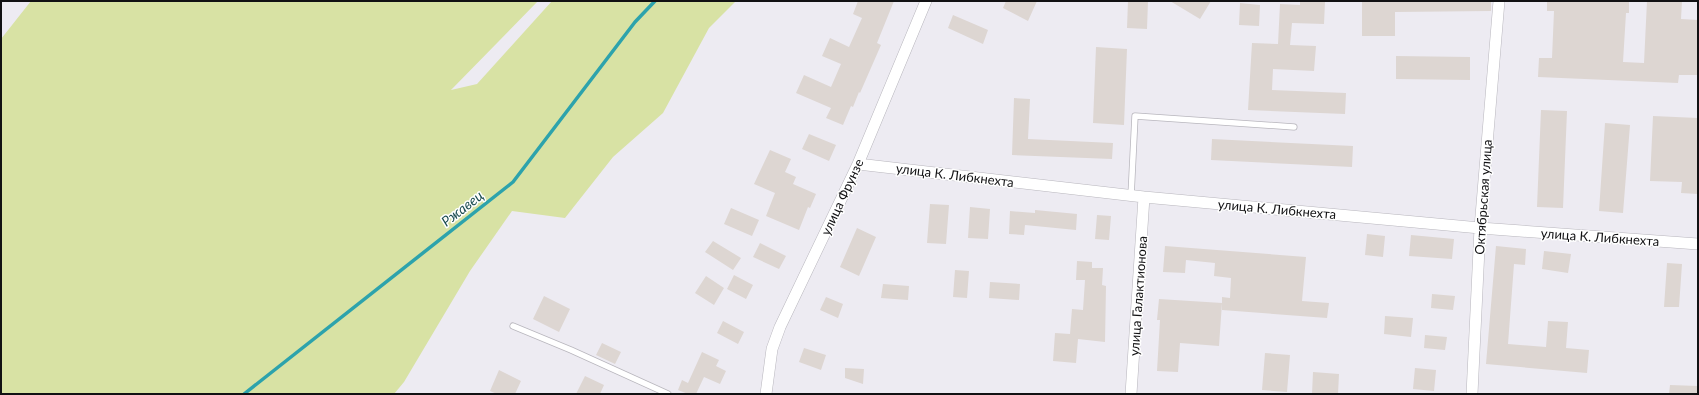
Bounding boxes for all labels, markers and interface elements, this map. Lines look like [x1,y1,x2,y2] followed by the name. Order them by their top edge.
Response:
[1471,139,1495,255] street label: Октябрьская улица
[817,156,867,238] street label: улица Фрунзе
[895,160,1015,190] street label: улица К. Либкнехта
[438,186,486,230] water label: Ржавец
[1217,196,1337,222] street label: улица К. Либкнехта
[1540,225,1660,249] street label: улица К. Либкнехта
[1126,235,1150,357] street label: улица Галактионова

